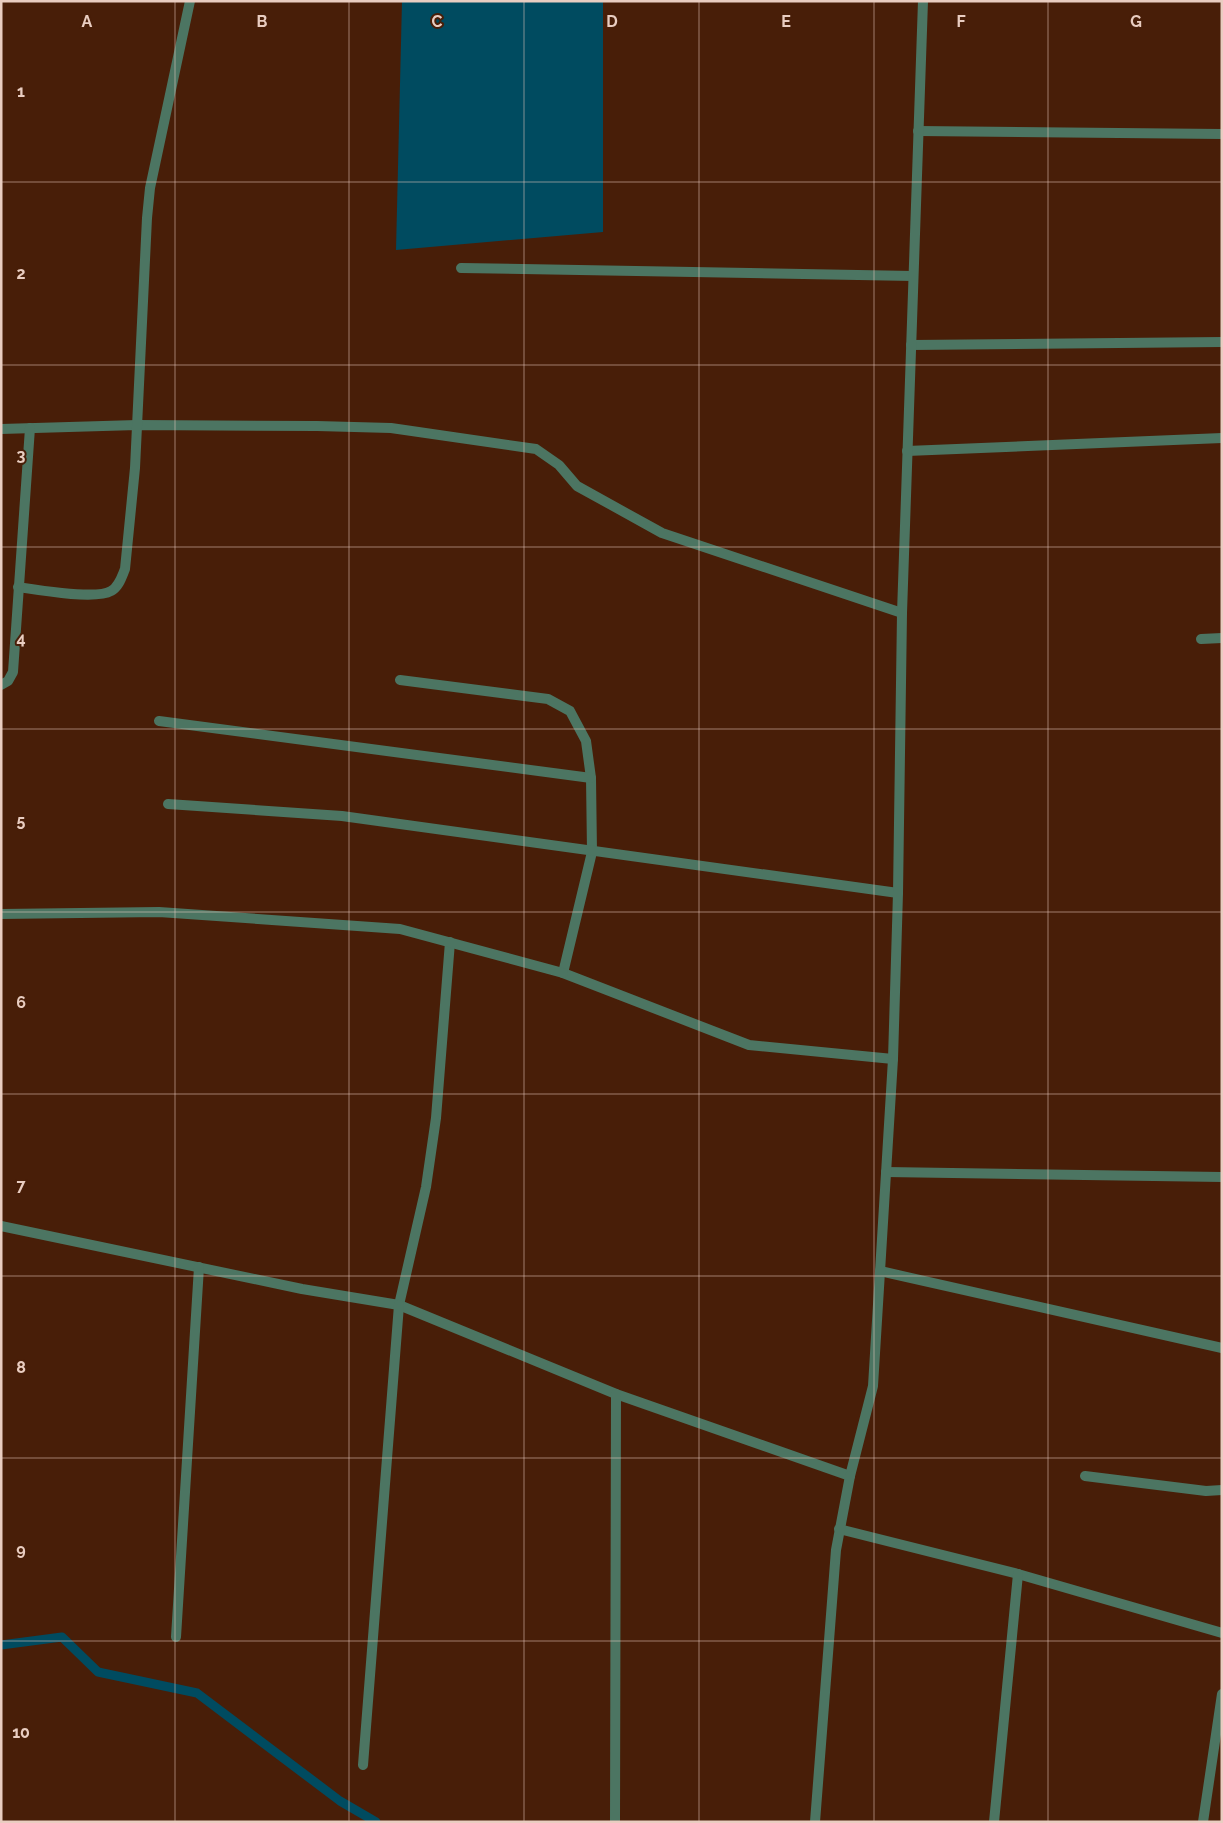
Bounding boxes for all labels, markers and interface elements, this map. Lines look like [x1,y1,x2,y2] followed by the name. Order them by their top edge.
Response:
[82,12,93,31] text: A
[257,12,268,31] text: B
[432,12,443,31] text: C
[606,12,618,31] text: D
[781,12,791,31] text: E
[956,12,966,31] text: F
[1130,12,1142,31] text: G
[17,82,25,101] text: 1
[16,264,26,283] text: 2
[17,446,26,465] text: 3
[16,629,26,648] text: 4
[17,811,26,830] text: 5
[16,993,26,1012] text: 6
[17,1176,26,1195] text: 7
[16,1358,26,1377] text: 8
[16,1540,26,1559] text: 9
[12,1723,30,1742] text: 10

